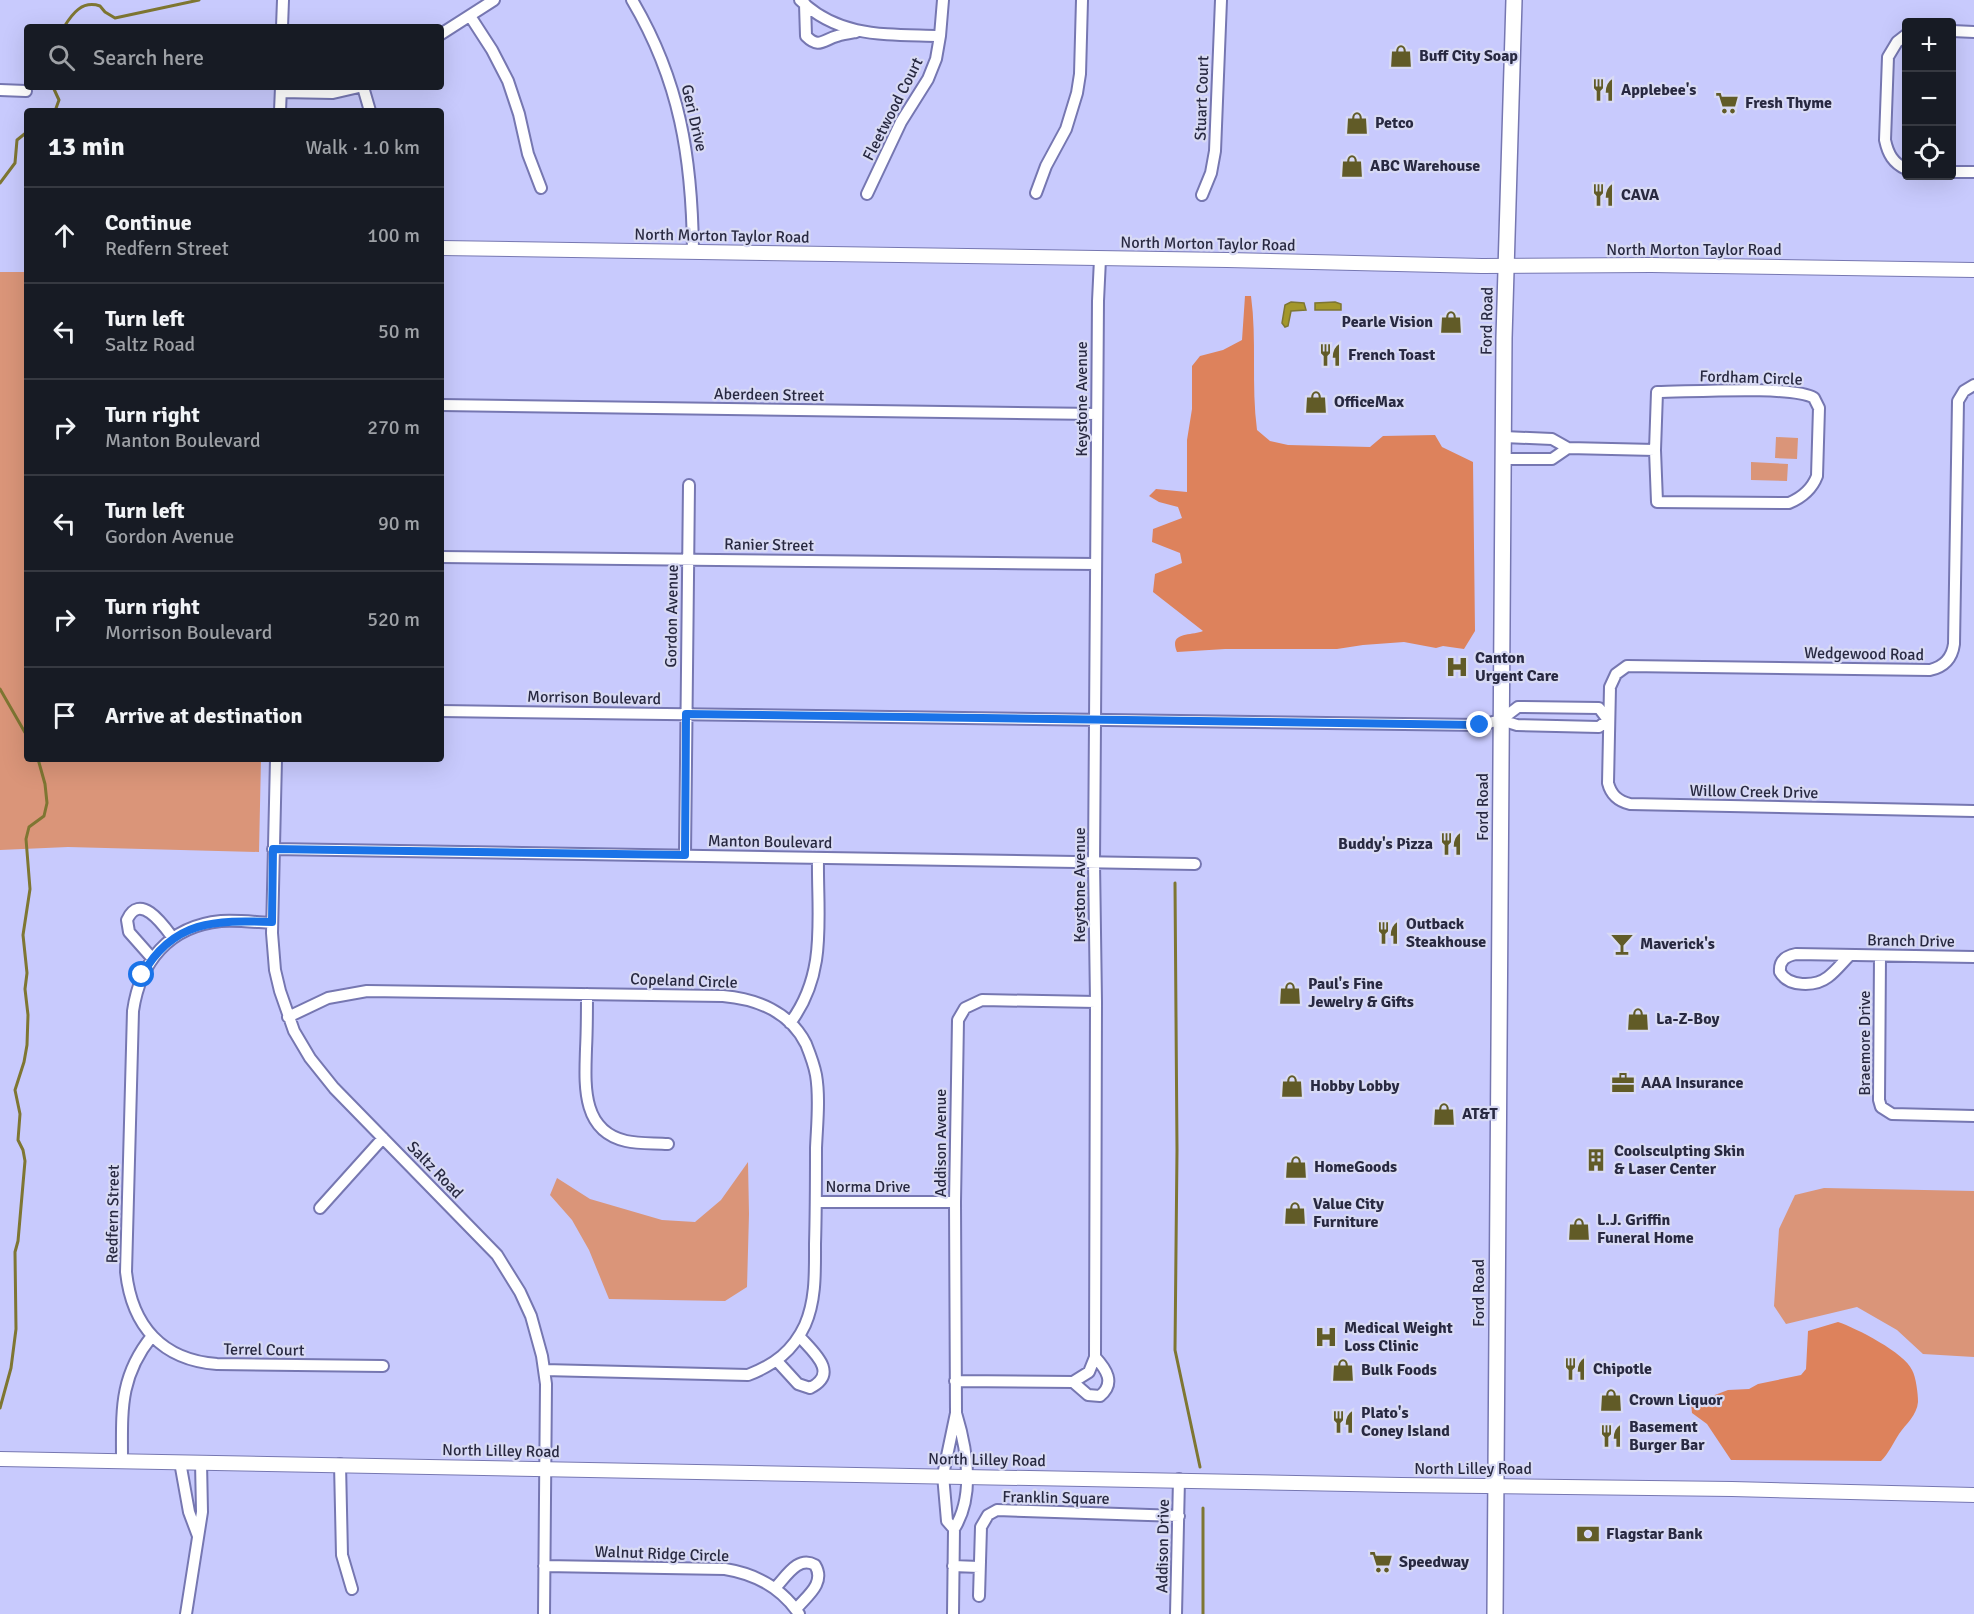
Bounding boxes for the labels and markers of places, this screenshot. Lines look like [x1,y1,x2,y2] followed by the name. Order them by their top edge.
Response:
[1388,43,1414,69] shop icon: Buff City Soap
[1419,46,1518,66] place label: Buff City Soap
[1590,77,1616,103] restaurant icon: Applebee's
[1621,80,1696,100] place label: Applebee's
[1714,90,1740,116] supermarket icon: Fresh Thyme
[1745,93,1832,113] place label: Fresh Thyme
[1344,110,1370,136] shop icon: Petco
[1375,113,1414,133] place label: Petco
[1339,153,1365,179] shop icon: ABC Warehouse
[1370,156,1480,176] place label: ABC Warehouse
[1590,182,1616,208] restaurant icon: CAVA
[1621,185,1660,205] place label: CAVA
[1438,309,1464,335] shop icon: Pearle Vision
[1342,312,1433,332] place label: Pearle Vision
[1317,342,1343,368] restaurant icon: French Toast
[1348,345,1435,365] place label: French Toast
[1303,389,1329,415] shop icon: OfficeMax
[1334,392,1404,412] place label: OfficeMax
[1475,648,1559,686] place label: Canton Urgent Care
[1444,654,1470,680] hospital icon: Canton Urgent Care
[1438,831,1464,857] restaurant icon: Buddy's Pizza
[1338,834,1433,854] place label: Buddy's Pizza
[1406,914,1486,952] place label: Outback Steakhouse
[1375,920,1401,946] restaurant icon: Outback Steakhouse
[1609,931,1635,957] bar icon: Maverick's
[1640,934,1715,954] place label: Maverick's
[1308,974,1414,1012] place label: Paul's Fine Jewelry & Gifts
[1277,980,1303,1006] shop icon: Paul's Fine Jewelry & Gifts
[1625,1006,1651,1032] shop icon: La-Z-Boy
[1656,1009,1719,1029] place label: La-Z-Boy
[1610,1070,1636,1096] office icon: AAA Insurance
[1279,1073,1305,1099] shop icon: Hobby Lobby
[1641,1073,1743,1093] place label: AAA Insurance
[1310,1076,1400,1096] place label: Hobby Lobby
[1431,1101,1457,1127] shop icon: AT&T
[1462,1104,1498,1124] place label: AT&T
[1614,1141,1745,1179] place label: Coolsculpting Skin & Laser Center
[1583,1147,1609,1173] building icon: Coolsculpting Skin & Laser Center
[1283,1154,1309,1180] shop icon: HomeGoods
[1314,1157,1397,1177] place label: HomeGoods
[1313,1194,1384,1232] place label: Value City Furniture
[1282,1200,1308,1226] shop icon: Value City Furniture
[1597,1210,1694,1248] place label: L.J. Griffin Funeral Home
[1566,1216,1592,1242] shop icon: L.J. Griffin Funeral Home
[1344,1318,1453,1356] place label: Medical Weight Loss Clinic
[1313,1324,1339,1350] hospital icon: Medical Weight Loss Clinic
[1562,1356,1588,1382] restaurant icon: Chipotle
[1330,1357,1356,1383] shop icon: Bulk Foods
[1593,1359,1652,1379] place label: Chipotle
[1361,1360,1437,1380] place label: Bulk Foods
[1598,1387,1624,1413] shop icon: Crown Liquor
[1629,1390,1723,1410] place label: Crown Liquor
[1361,1403,1450,1441] place label: Plato's Coney Island
[1330,1409,1356,1435] restaurant icon: Plato's Coney Island
[1629,1417,1705,1455] place label: Basement Burger Bar
[1598,1423,1624,1449] restaurant icon: Basement Burger Bar
[1575,1521,1601,1547] bank icon: Flagstar Bank
[1606,1524,1703,1544] place label: Flagstar Bank
[1368,1549,1394,1575] supermarket icon: Speedway
[1399,1552,1469,1572] place label: Speedway

